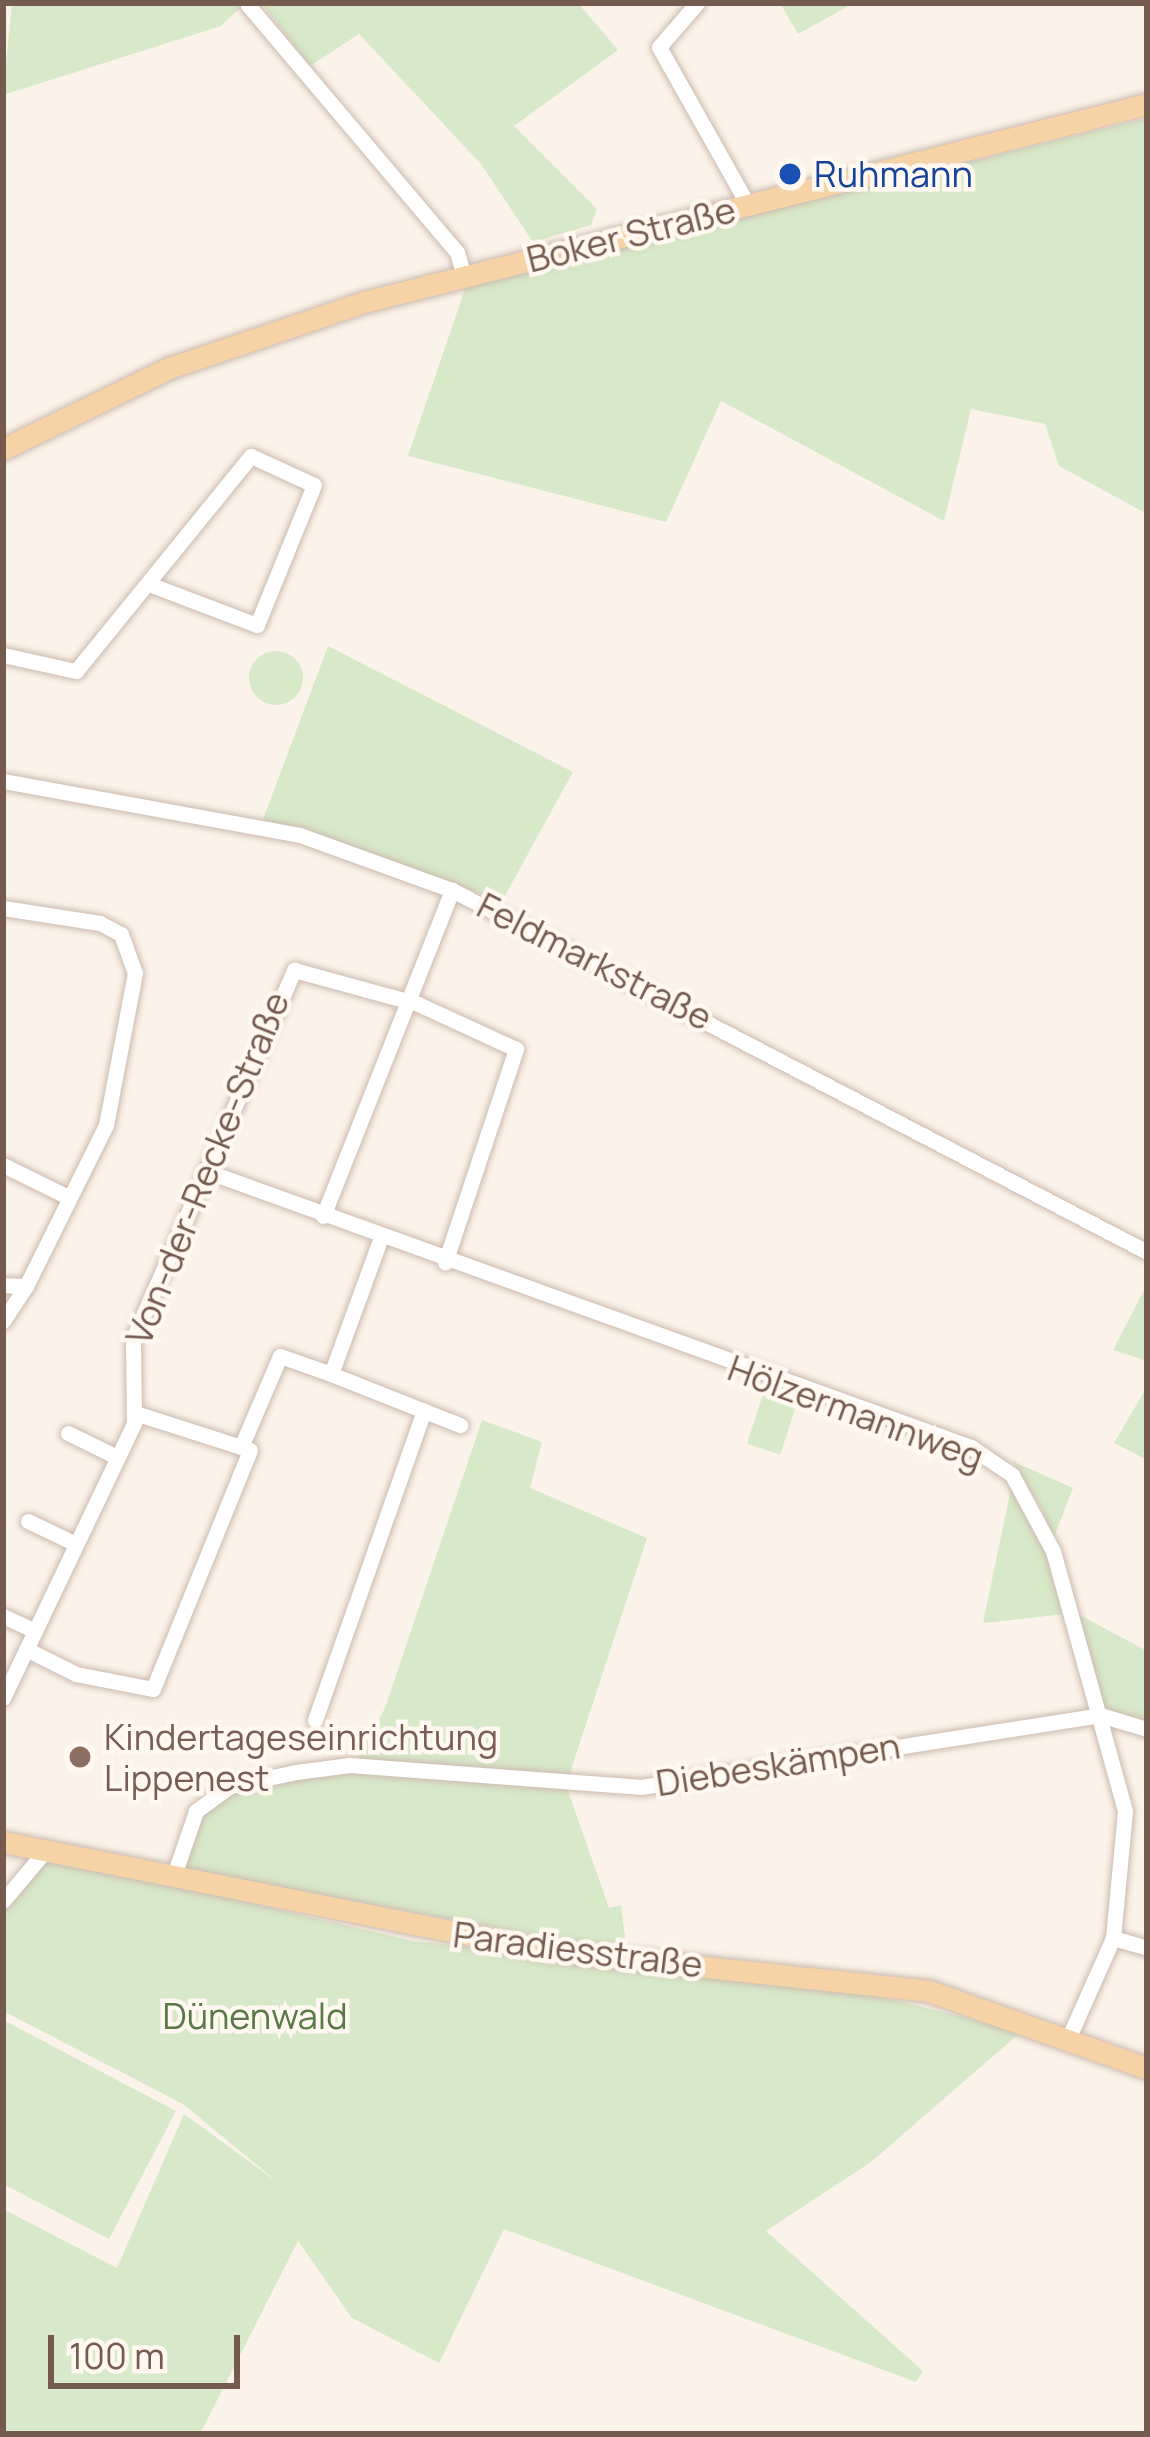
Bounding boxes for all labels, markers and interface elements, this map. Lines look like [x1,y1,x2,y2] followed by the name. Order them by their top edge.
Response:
[814,152,973,196] place label: Ruhmann
[777,161,803,187] marker: Ruhmann
[522,187,740,281] street label: Boker Straße
[470,883,720,1039] street label: Feldmarkstraße
[116,985,298,1351] street label: Von-der-Recke-Straße
[722,1346,990,1478] street label: Hölzermannweg
[104,1714,498,1799] place label: Kindertageseinrichtung Lippenest
[653,1723,903,1805] street label: Diebeskämpen
[67,1744,93,1770] marker: Kindertageseinrichtung Lippenest
[451,1912,705,1986] street label: Paradiesstraße
[163,1994,347,2038] park label: Dünenwald
[54,2311,246,2385] scale bar
[69,2331,165,2380] text: 100 m

